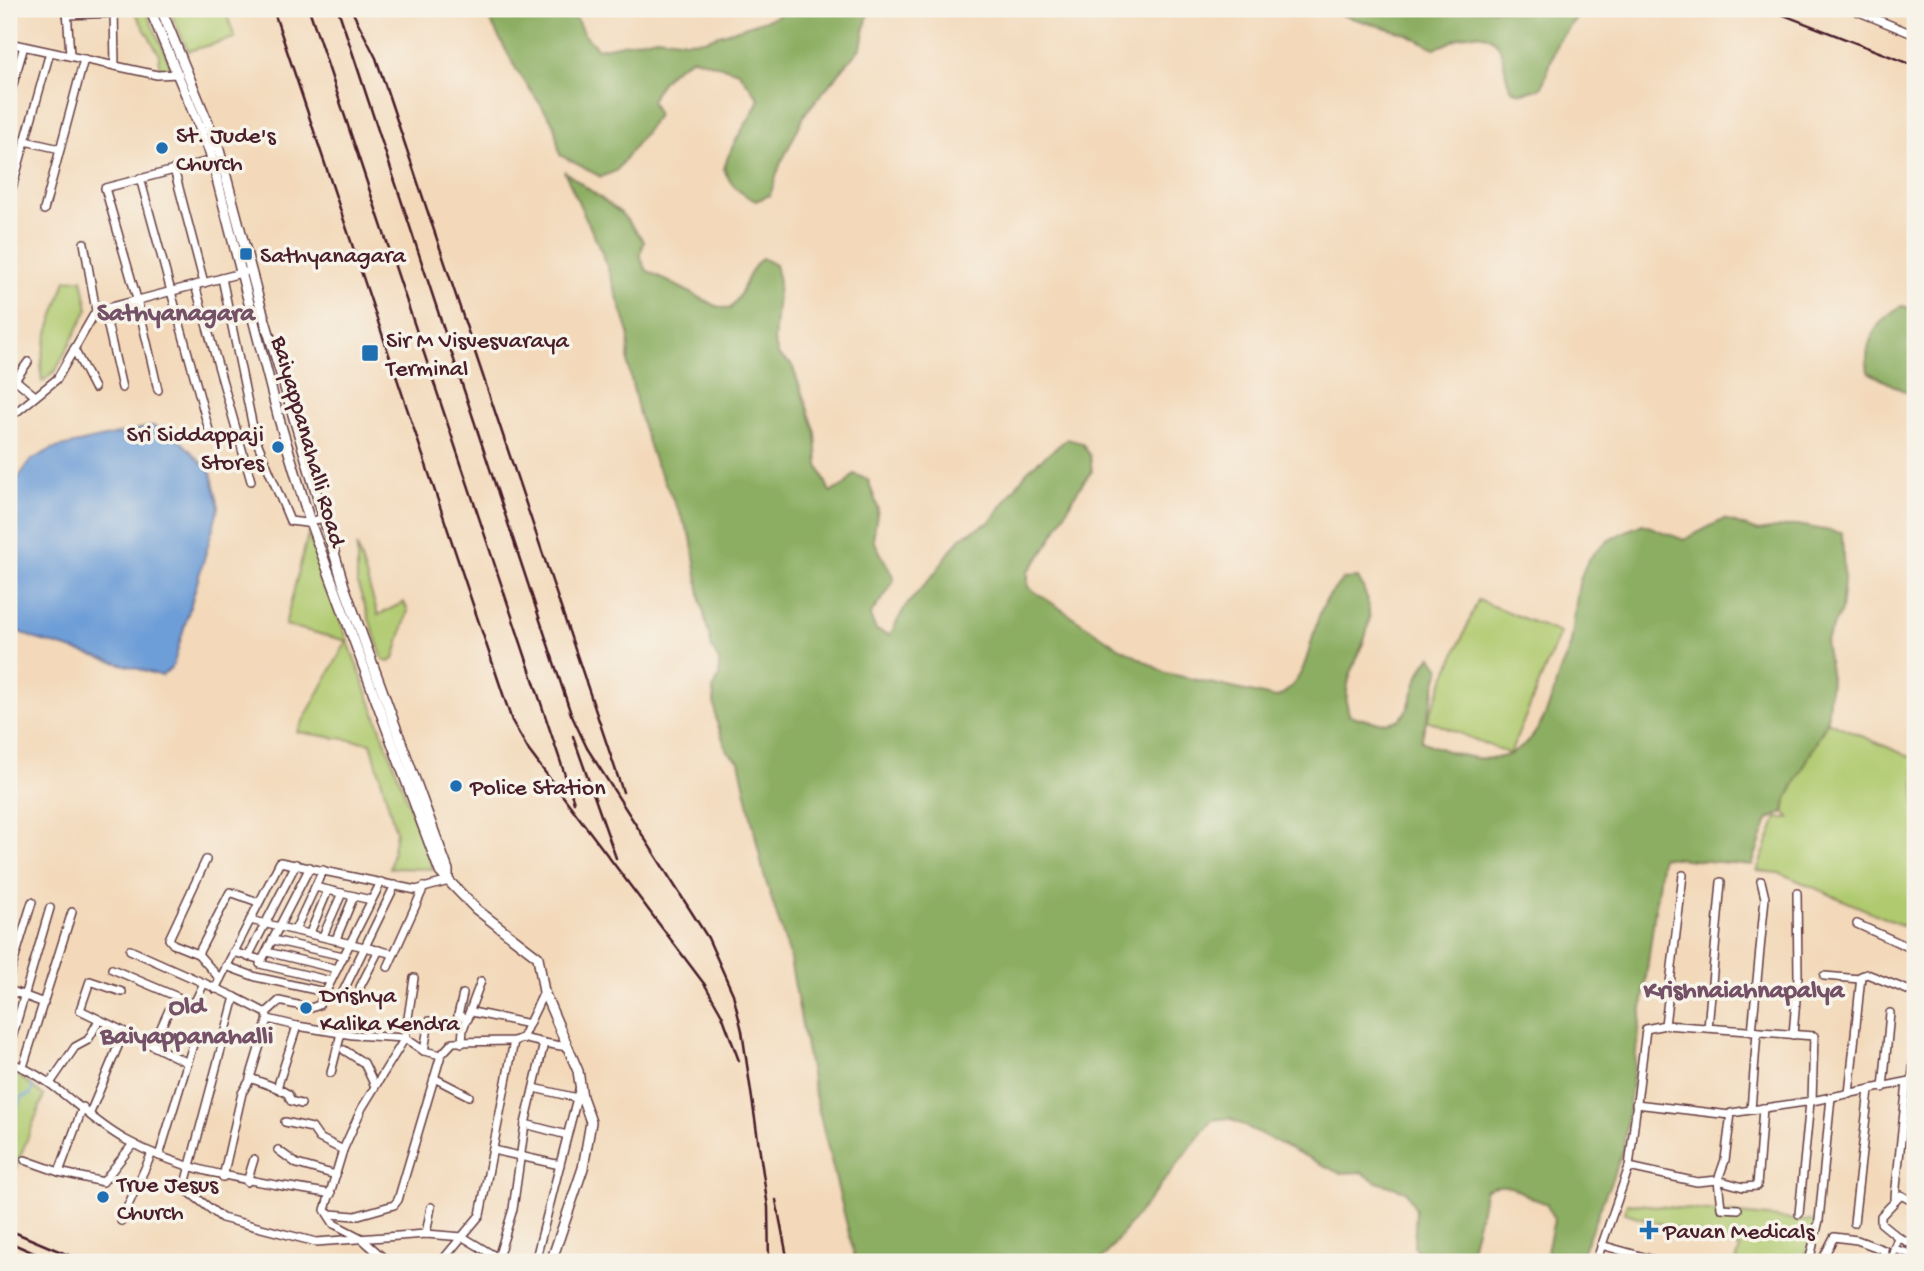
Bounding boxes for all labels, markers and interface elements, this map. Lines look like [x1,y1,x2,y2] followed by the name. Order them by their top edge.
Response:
[176,123,277,180] place label: St. Jude's Church
[154,140,170,156] marker: St. Jude's Church
[260,243,406,272] place label: Sathyanagara
[238,246,254,262] marker: Sathyanagara
[97,300,257,331] district label: Sathyanagara
[384,328,570,385] place label: Sir M Visvesvaraya Terminal
[262,332,351,552] street label: Baiyappanahalli Road
[360,343,380,363] marker: Sir M Visvesvaraya Terminal
[127,422,265,479] place label: Sri Siddappaji Stores
[270,439,286,455] marker: Sri Siddappaji Stores
[469,775,606,804] place label: Police Station
[448,778,464,794] marker: Police Station
[1643,977,1846,1008] district label: Krishnaiahnapalya
[318,983,460,1040] place label: Drishya Kalika Kendra
[100,993,273,1054] district label: Old Baiyappanahalli
[298,1000,314,1016] marker: Drishya Kalika Kendra
[115,1172,219,1229] place label: True Jesus Church
[95,1189,111,1205] marker: True Jesus Church
[1662,1219,1816,1248] place label: Pavan Medicals
[1641,1222,1657,1238] marker: Pavan Medicals

